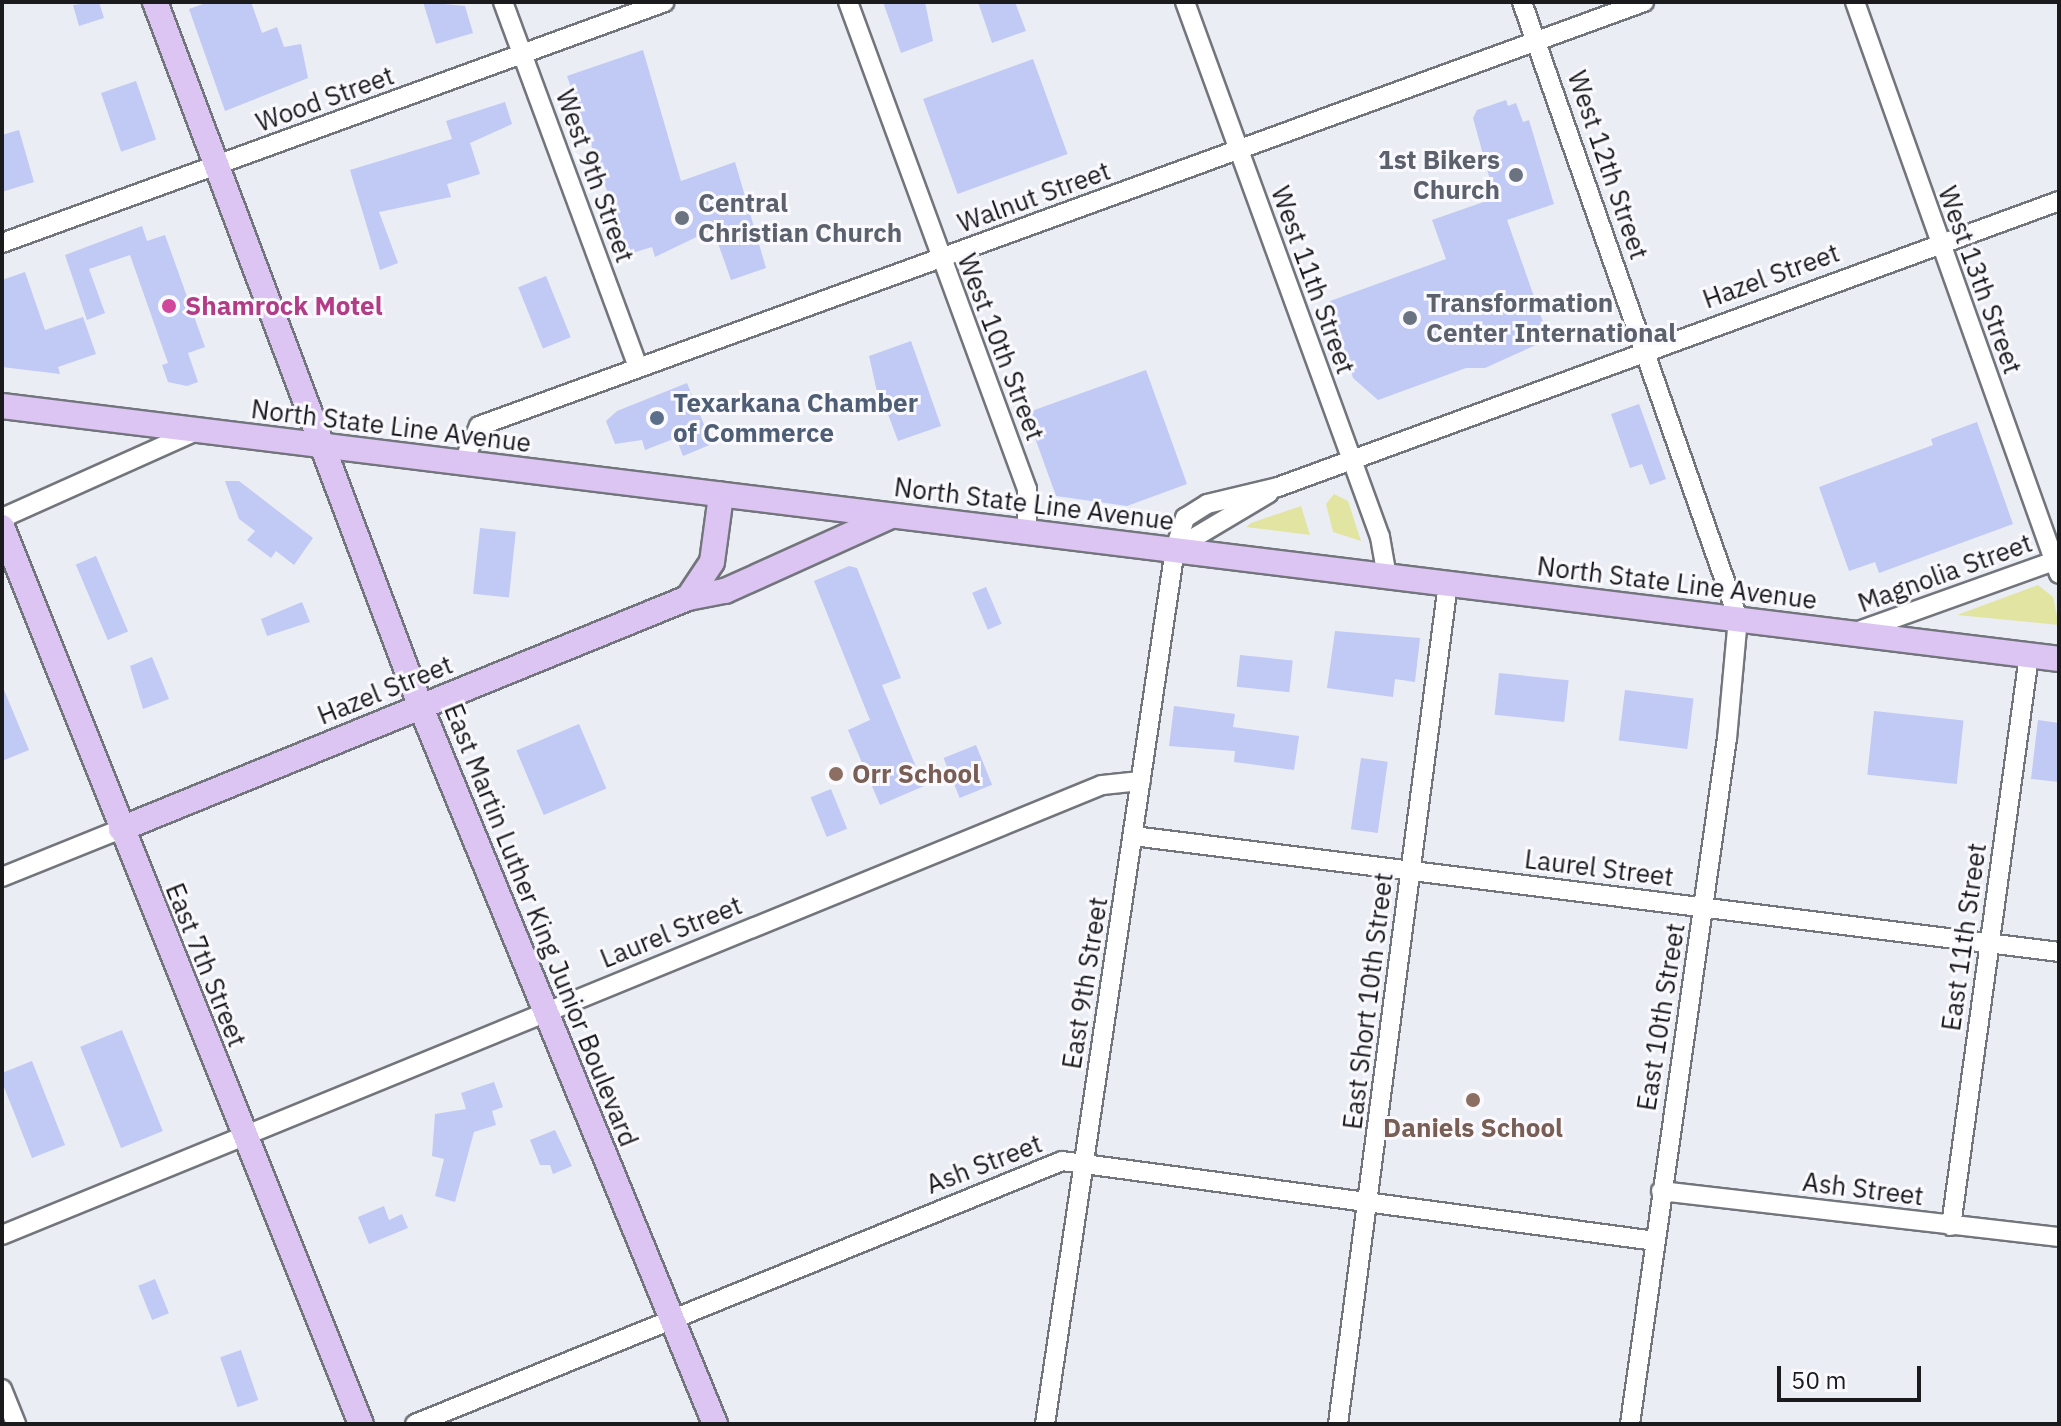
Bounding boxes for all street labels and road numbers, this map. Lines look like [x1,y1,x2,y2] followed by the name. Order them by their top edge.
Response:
[252,60,398,138] street label: Wood Street
[1561,67,1655,263] street label: West 12th Street
[549,85,641,267] street label: West 9th Street
[953,155,1115,239] street label: Walnut Street
[1265,182,1361,378] street label: West 11th Street
[1932,182,2028,378] street label: West 13th Street
[1699,237,1843,315] street label: Hazel Street
[951,249,1051,445] street label: West 10th Street
[249,393,533,459] street label: North State Line Avenue
[892,471,1176,537] street label: North State Line Avenue
[1854,527,2036,619] street label: Magnolia Street
[1535,550,1819,616] street label: North State Line Avenue
[313,649,457,731] street label: Hazel Street
[438,699,644,1151] street label: East Martin Luther King Junior Boulevard
[1935,841,1993,1033] street label: East 11th Street
[1523,843,1675,893] street label: Laurel Street
[1337,871,1399,1131] street label: East Short 10th Street
[159,879,253,1051] street label: East 7th Street
[596,889,746,975] street label: Laurel Street
[1056,895,1114,1071] street label: East 9th Street
[1631,921,1691,1113] street label: East 10th Street
[922,1128,1046,1200] street label: Ash Street
[1801,1166,1925,1212] street label: Ash Street

